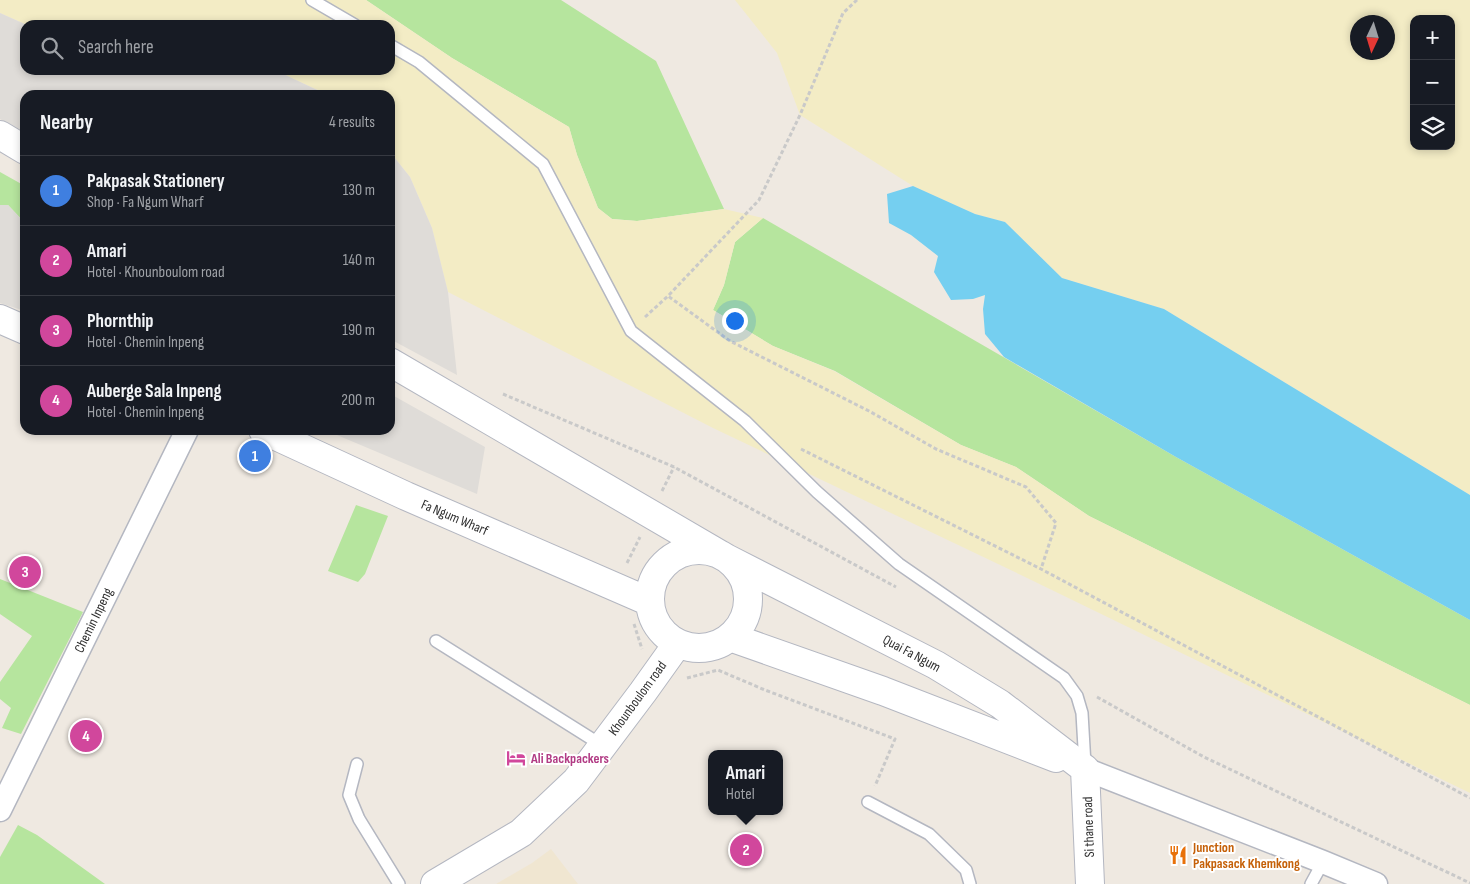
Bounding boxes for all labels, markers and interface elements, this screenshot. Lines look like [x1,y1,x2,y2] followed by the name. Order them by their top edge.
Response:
[1350,15,1395,60] north arrow
[1410,15,1455,150] map controls
[1410,15,1455,60] button: +
[20,20,395,75] search box
[38,34,66,62] icon: search
[78,36,154,59] text: Search here
[1410,60,1455,105] button: −
[1410,105,1455,150] button: layers
[40,110,93,135] text: Nearby
[329,113,375,132] text: 4 results
[87,170,225,193] text: Pakpasak Stationery
[53,181,59,200] text: 1
[343,181,375,200] text: 130 m
[87,193,204,212] text: Shop · Fa Ngum Wharf
[87,240,126,263] text: Amari
[52,251,60,270] text: 2
[343,251,375,270] text: 140 m
[87,263,225,282] text: Hotel · Khounboulom road
[722,308,748,334] your location
[87,310,154,333] text: Phornthip
[52,321,60,340] text: 3
[342,321,375,340] text: 190 m
[87,333,204,352] text: Hotel · Chemin Inpeng
[87,380,221,403] text: Auberge Sala Inpeng
[52,391,60,410] text: 4
[341,391,375,410] text: 200 m
[87,403,204,422] text: Hotel · Chemin Inpeng
[239,437,271,475] pin: 1
[419,496,492,540] street label: Fa Ngum Wharf
[9,553,41,591] pin: 3
[70,585,117,655] street label: Chemin Inpeng
[880,631,944,676] street label: Quai Fa Ngum
[605,658,670,739] street label: Khounboulom road
[70,717,102,755] pin: 4
[505,747,527,769] hotel icon: Ali Backpackers
[530,750,609,767] place label: Ali Backpackers
[708,750,783,815] popup
[726,762,765,785] text: Amari
[726,785,755,804] text: Hotel
[1079,796,1098,858] street label: Si thane road
[730,831,762,869] pin: 2
[1192,839,1300,872] place label: Junction Pakpasack Khemkong
[1167,844,1189,866] restaurant icon: Junction Pakpasack Khemkong

